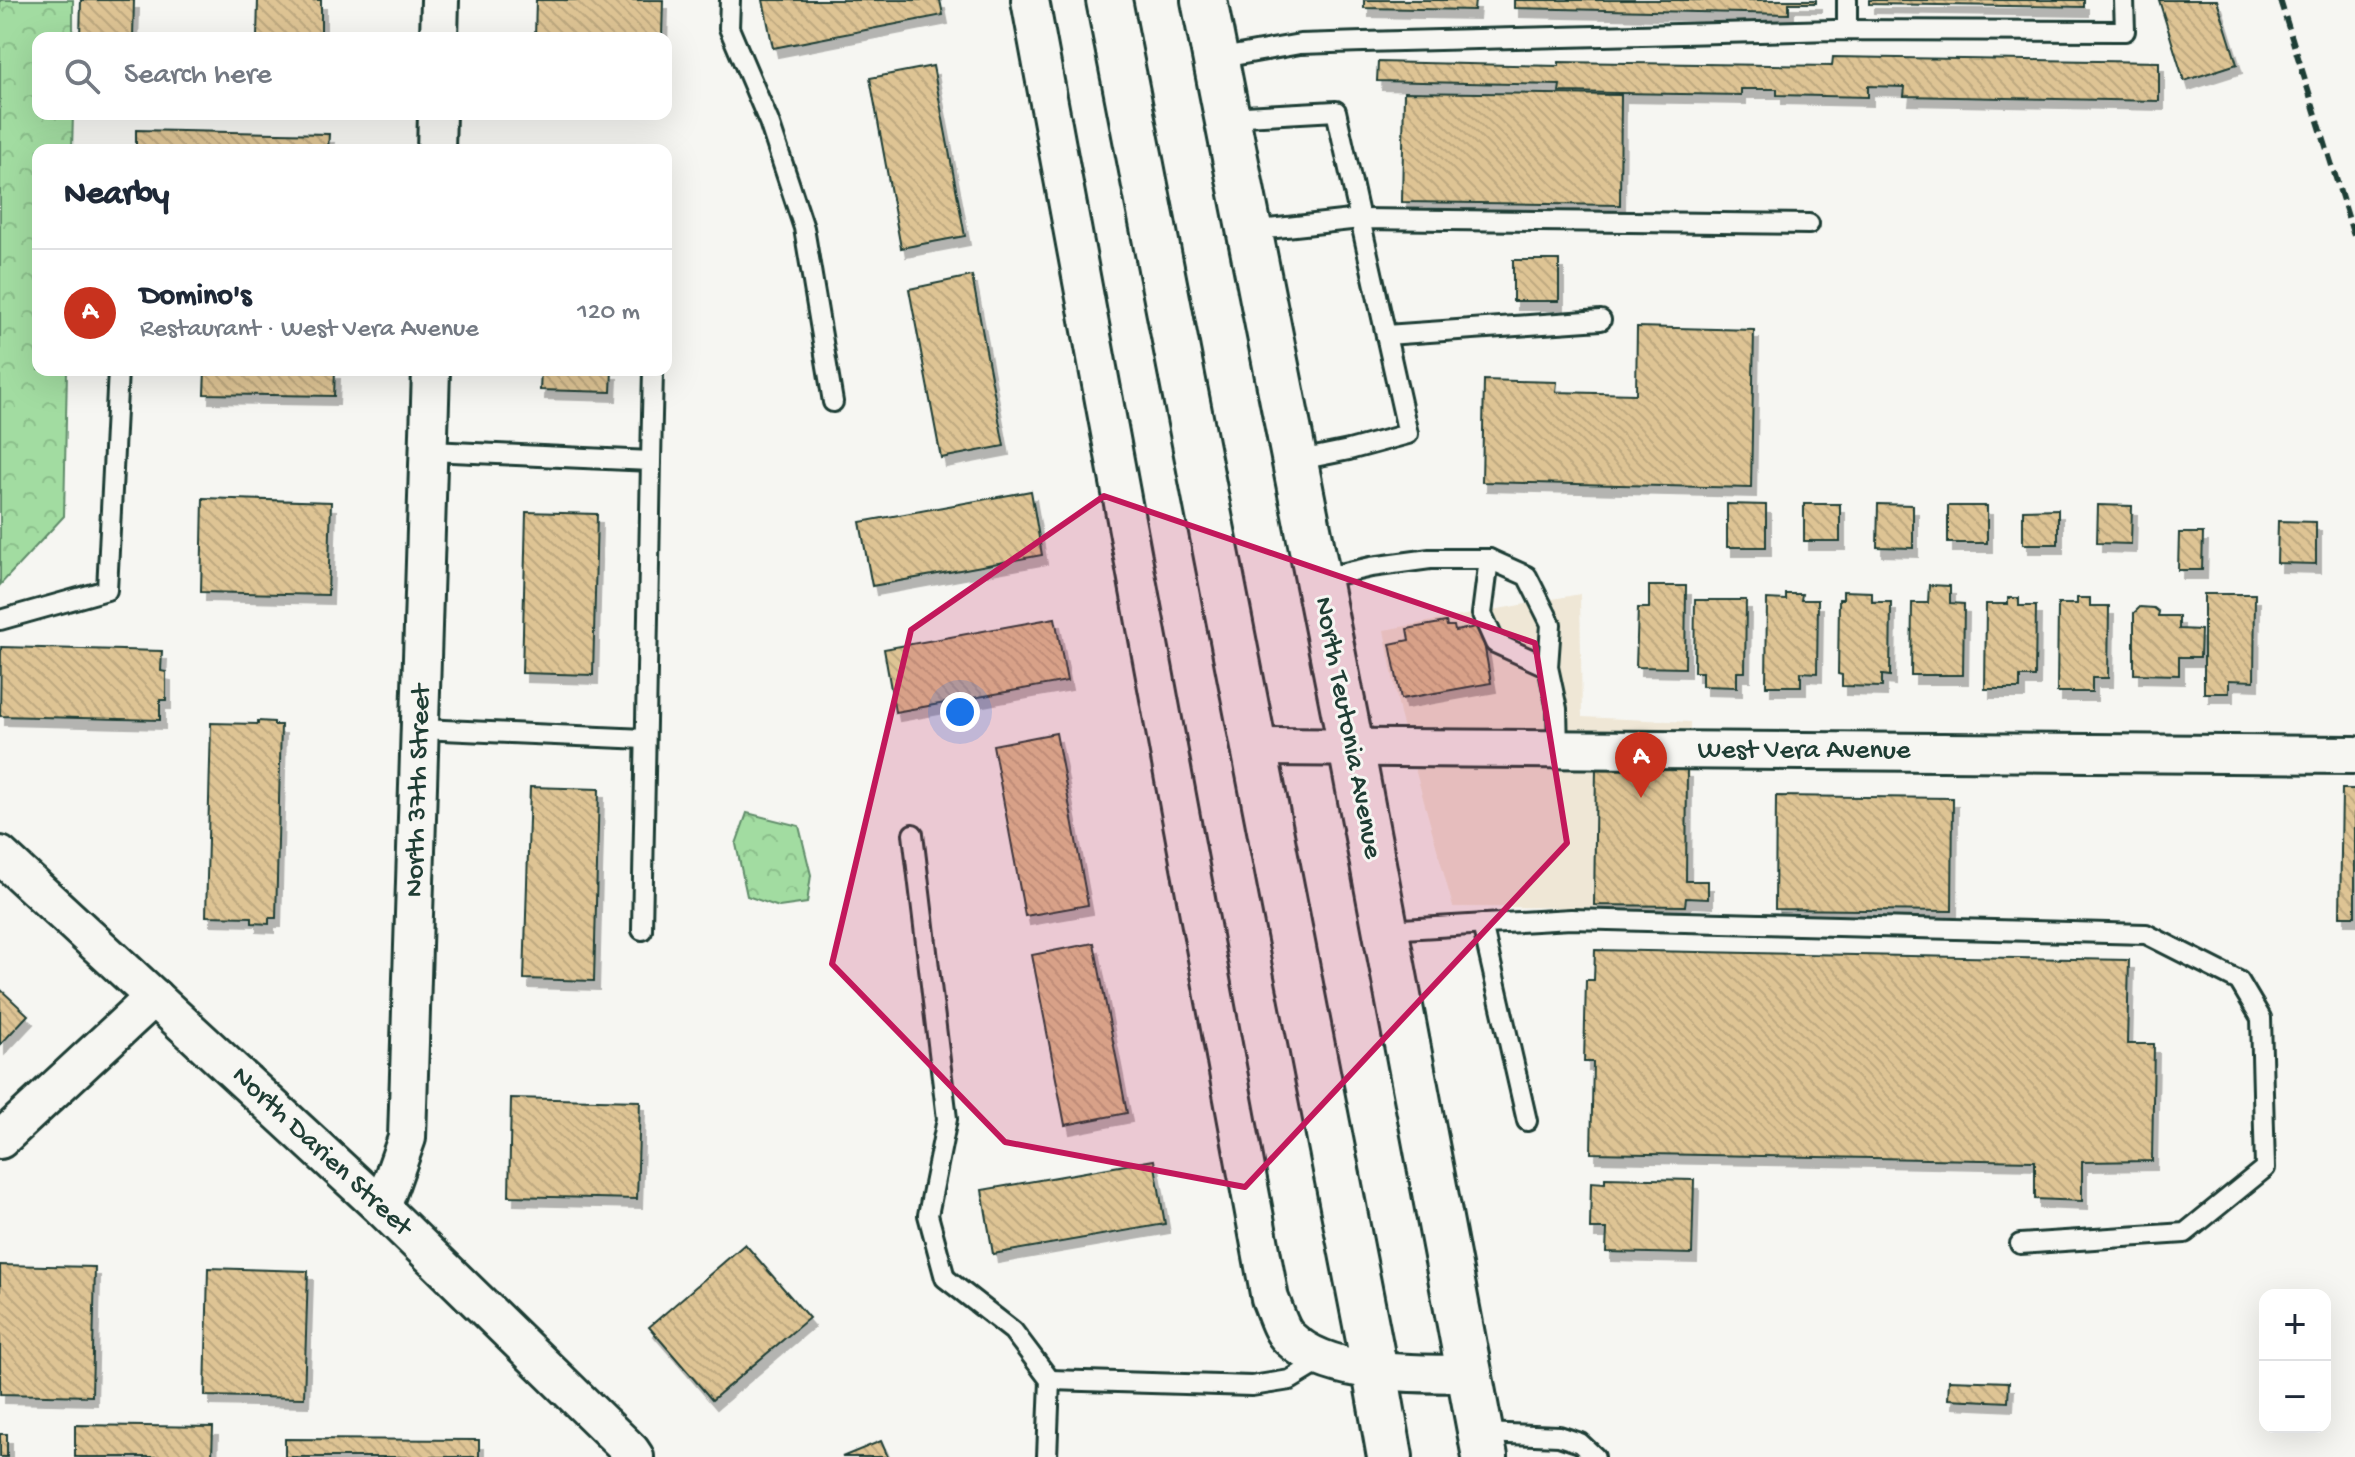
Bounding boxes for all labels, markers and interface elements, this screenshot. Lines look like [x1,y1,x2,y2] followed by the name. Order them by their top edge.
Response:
[32,32,672,120] search box
[60,54,104,98] icon: search
[124,59,272,94] text: Search here
[64,176,169,216] text: Nearby
[140,280,251,315] text: Domino's
[82,298,98,329] text: A
[577,298,640,329] text: 120 m
[140,315,479,346] text: Restaurant · West Vera Avenue
[1305,594,1389,862] street label: North Teutonia Avenue
[399,682,439,898] street label: North 37th Street
[940,692,980,732] your location
[1615,732,1667,798] pin: A
[1698,735,1911,768] street label: West Vera Avenue
[224,1060,420,1246] street label: North Darien Street
[2259,1289,2331,1433] map controls
[2259,1289,2331,1361] button: +
[2259,1361,2331,1433] button: −

